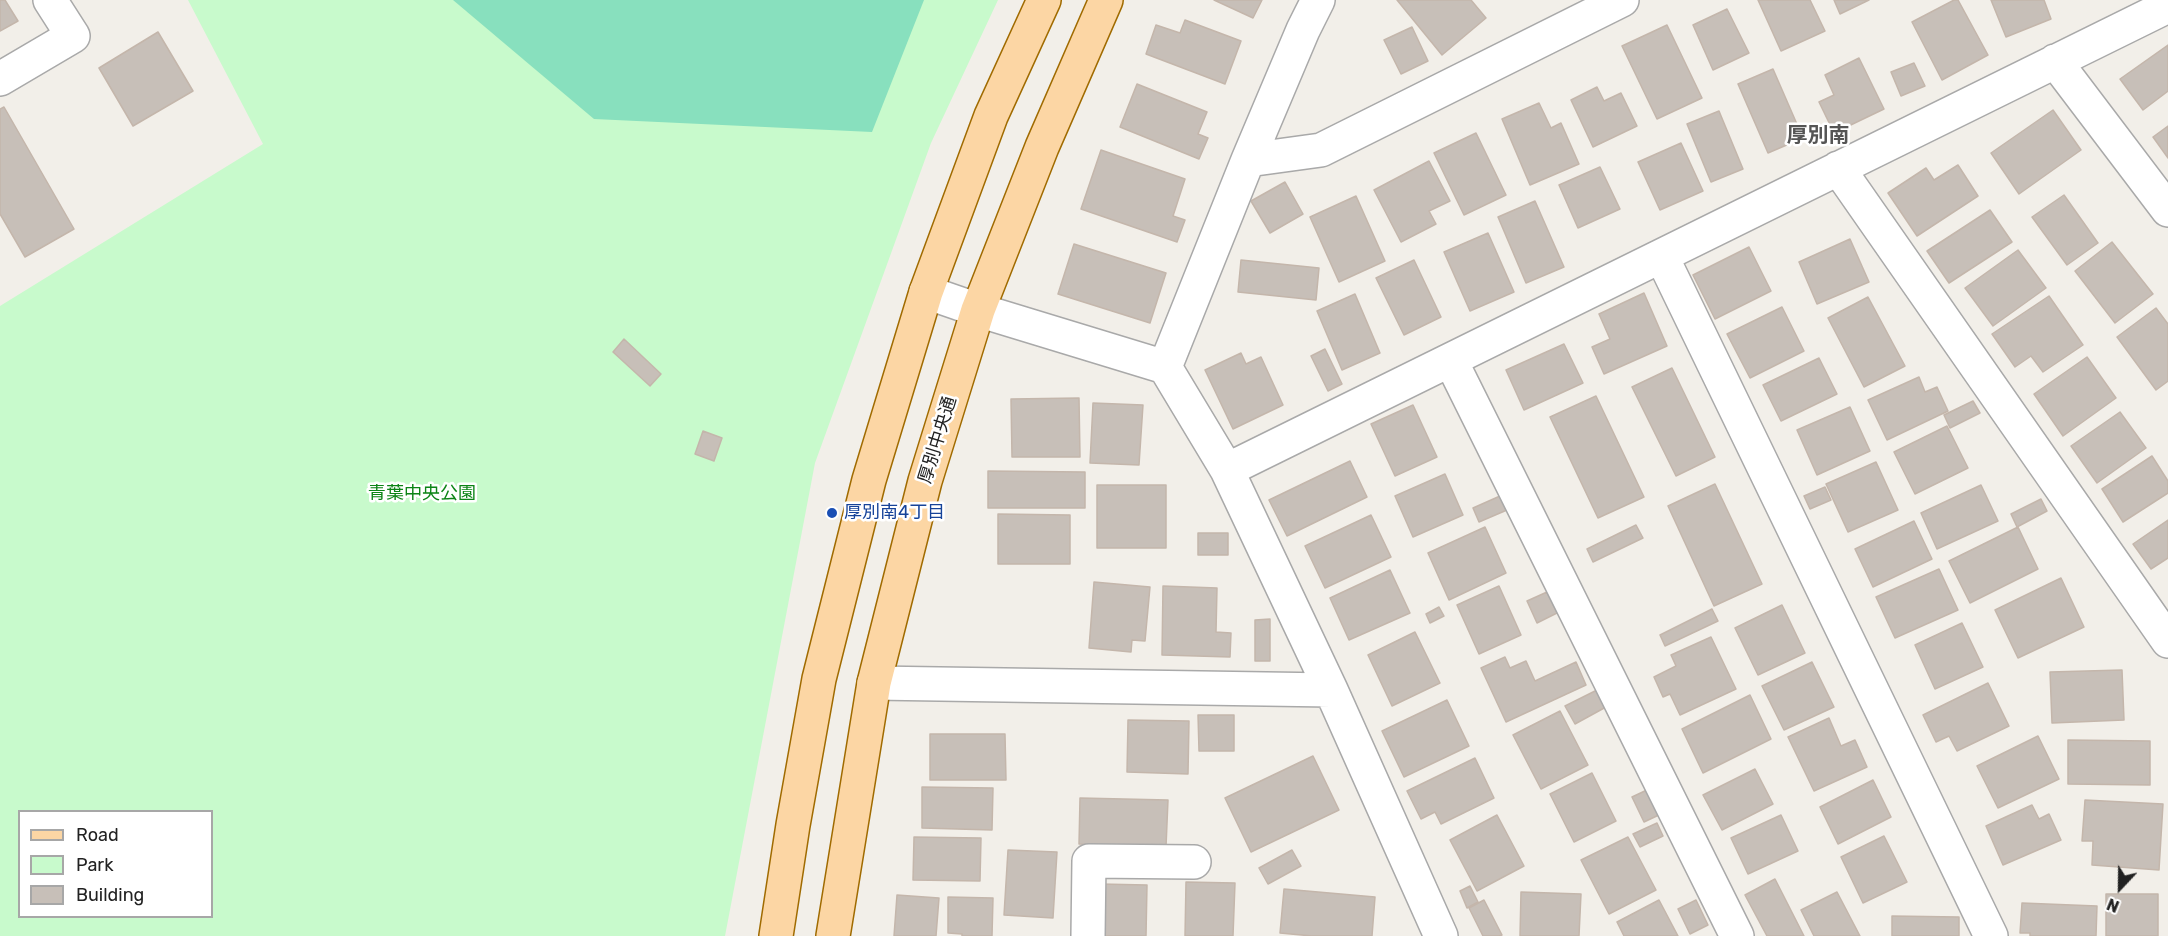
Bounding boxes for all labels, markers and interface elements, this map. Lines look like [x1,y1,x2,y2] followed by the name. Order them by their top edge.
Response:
[1787,123,1849,149] district label: 厚別南
[915,394,961,486] street label: 厚別中央通
[368,483,476,505] park label: 青葉中央公園
[844,502,945,524] place label: 厚別南4丁目
[825,506,839,520] marker: 厚別南4丁目
[18,810,213,918] legend
[76,824,119,846] text: Road
[76,854,113,876] text: Park
[2090,858,2150,918] north arrow
[76,884,144,906] text: Building
[2104,894,2122,916] text: N

